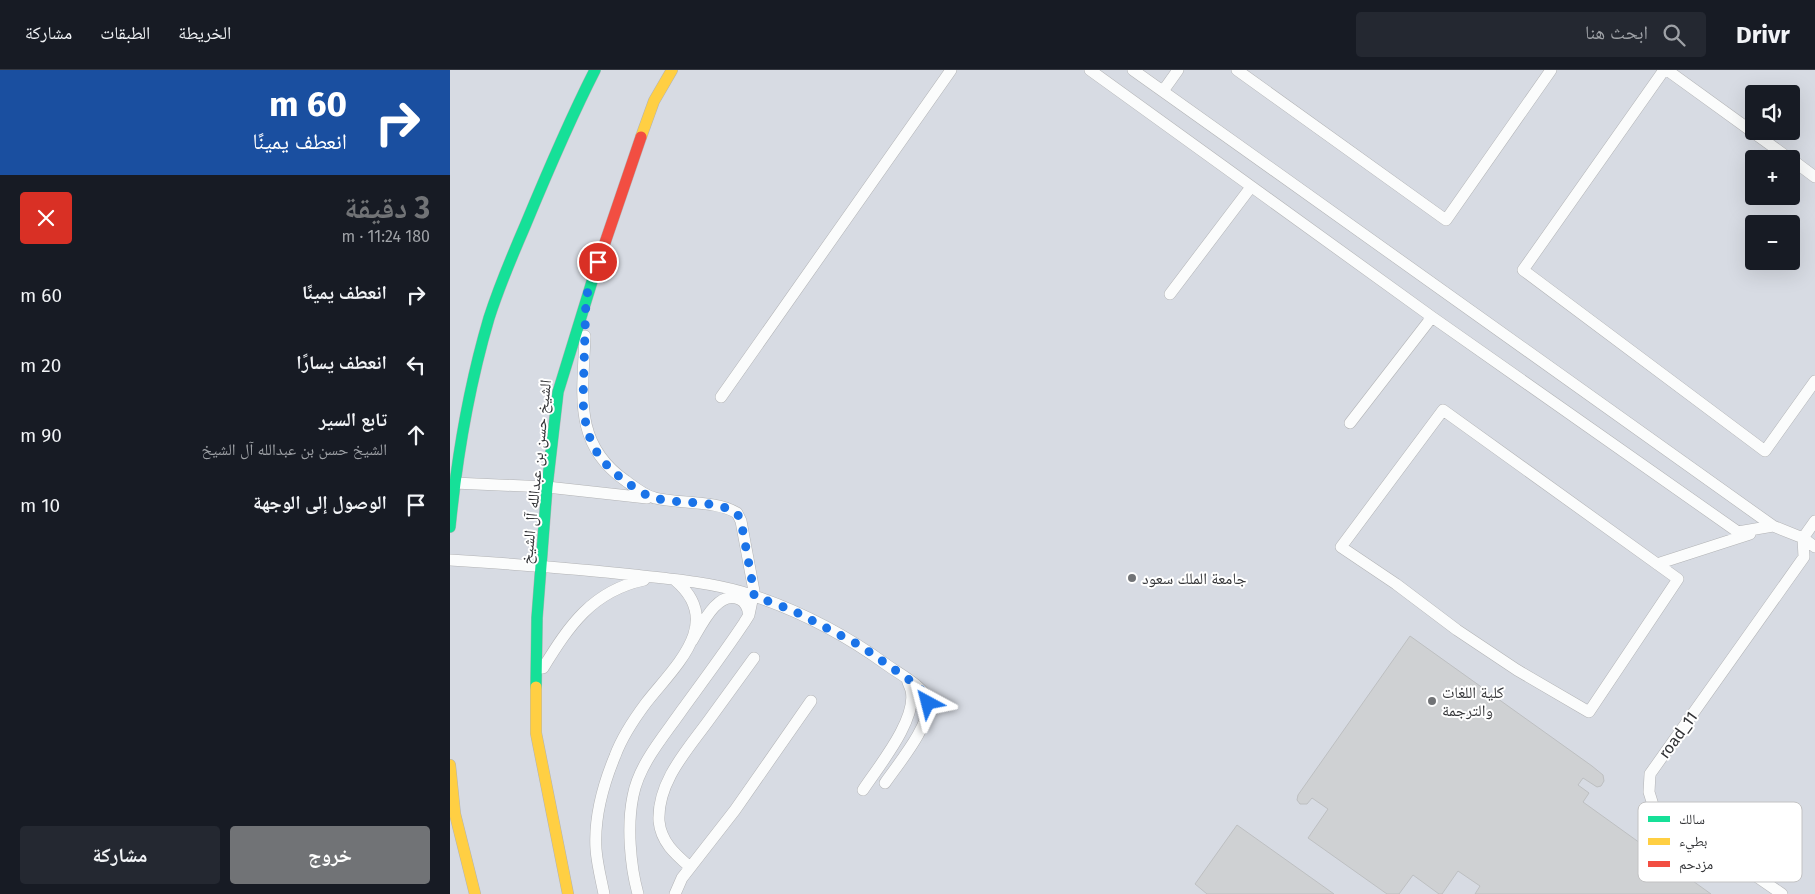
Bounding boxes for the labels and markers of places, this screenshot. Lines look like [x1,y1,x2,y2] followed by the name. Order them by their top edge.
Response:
[577,241,619,283] pin
[1142,569,1247,588] place label: جامعة الملك سعود
[1126,572,1138,584] marker: جامعة الملك سعود
[1442,683,1504,720] place label: كلية اللغات والترجمة
[1426,695,1438,707] marker: كلية اللغات والترجمة

